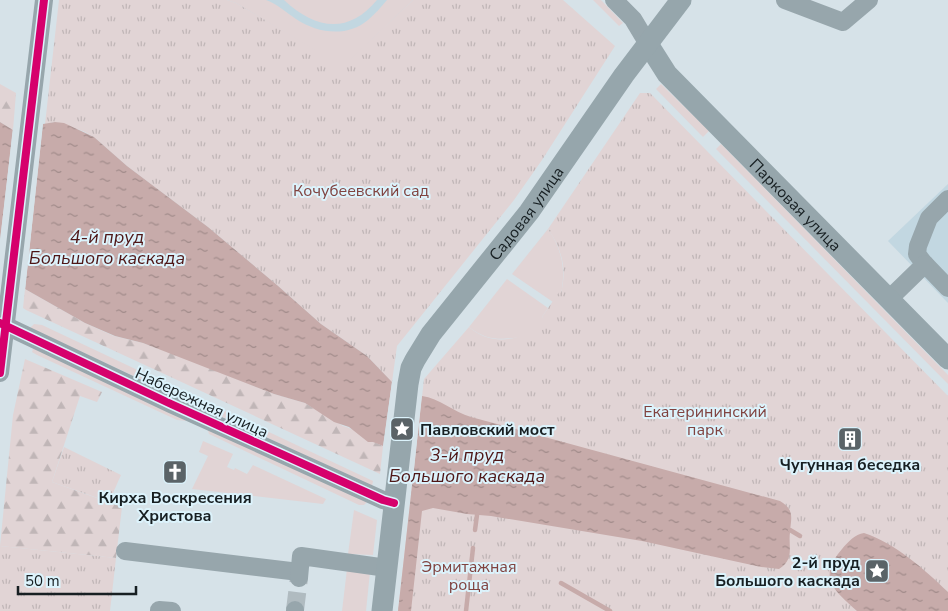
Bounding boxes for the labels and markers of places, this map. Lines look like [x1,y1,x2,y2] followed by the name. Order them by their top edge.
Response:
[389,416,415,442] place icon: Павловский мост
[420,419,555,441] place label: Павловский мост
[837,426,863,452] building icon: Чугунная беседка
[780,454,920,476] place label: Чугунная беседка
[162,459,188,485] church icon: Кирха Воскресения Христова
[98,487,252,527] place label: Кирха Воскресения Христова
[715,552,860,592] place label: 2-й пруд Большого каскада
[864,558,890,584] place icon: 2-й пруд Большого каскада

